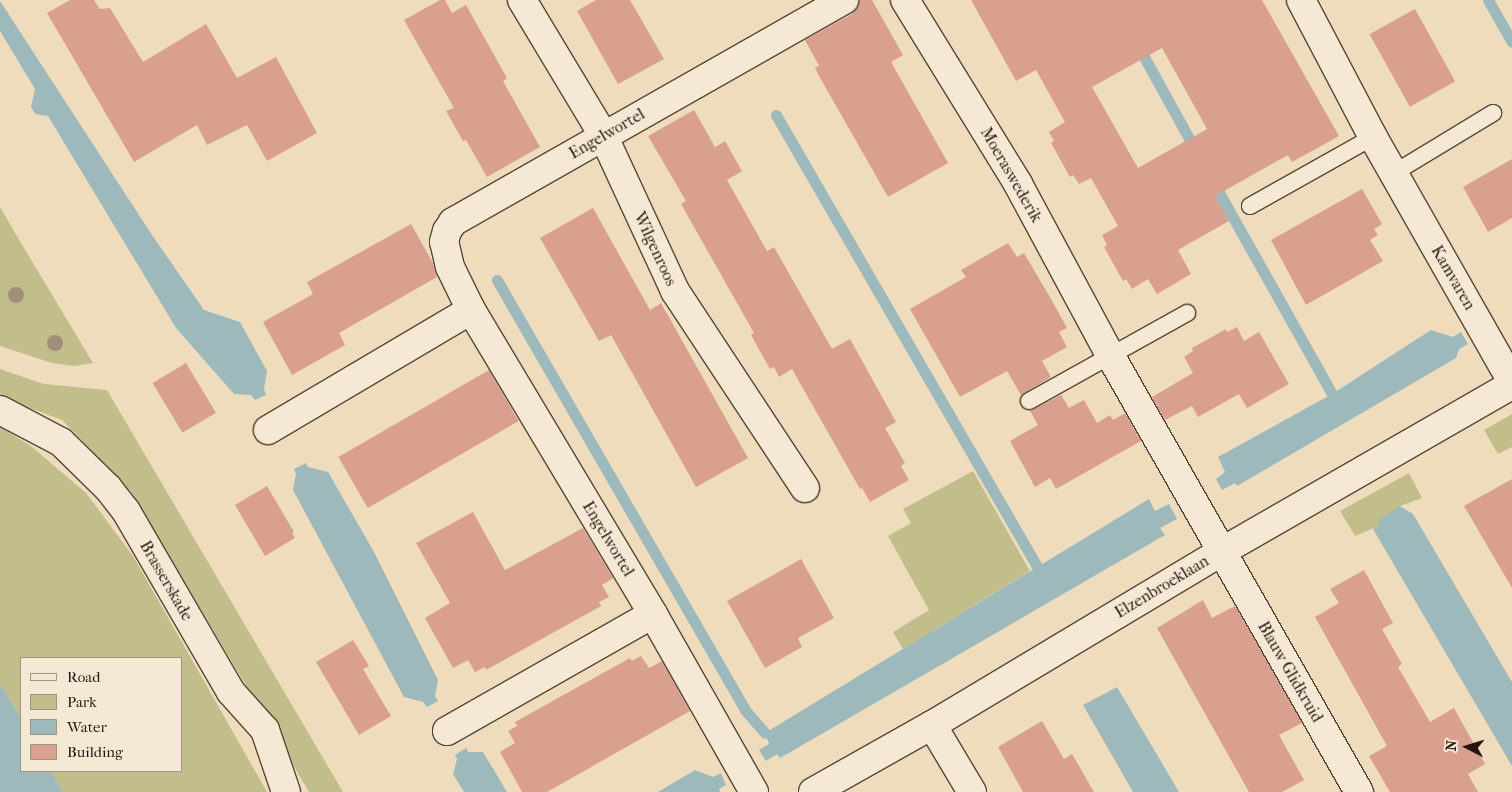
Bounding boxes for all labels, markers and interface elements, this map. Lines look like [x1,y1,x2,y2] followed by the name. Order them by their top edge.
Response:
[566,105,648,163] street label: Engelwortel
[976,124,1046,226] street label: Moeraswederik
[630,209,680,289] street label: Wilgenroos
[1427,242,1479,314] street label: Kamvaren
[578,498,638,580] street label: Engelwortel
[135,538,197,624] street label: Brasserskade
[1112,551,1212,623] street label: Elzenbroeklaan
[1253,618,1327,726] street label: Blauw Glidkruid
[20,657,182,772] legend
[67,668,100,686] text: Road
[67,693,97,711] text: Park
[67,718,107,736] text: Water
[1442,722,1492,772] north arrow
[1443,740,1460,752] text: N
[67,743,123,761] text: Building

